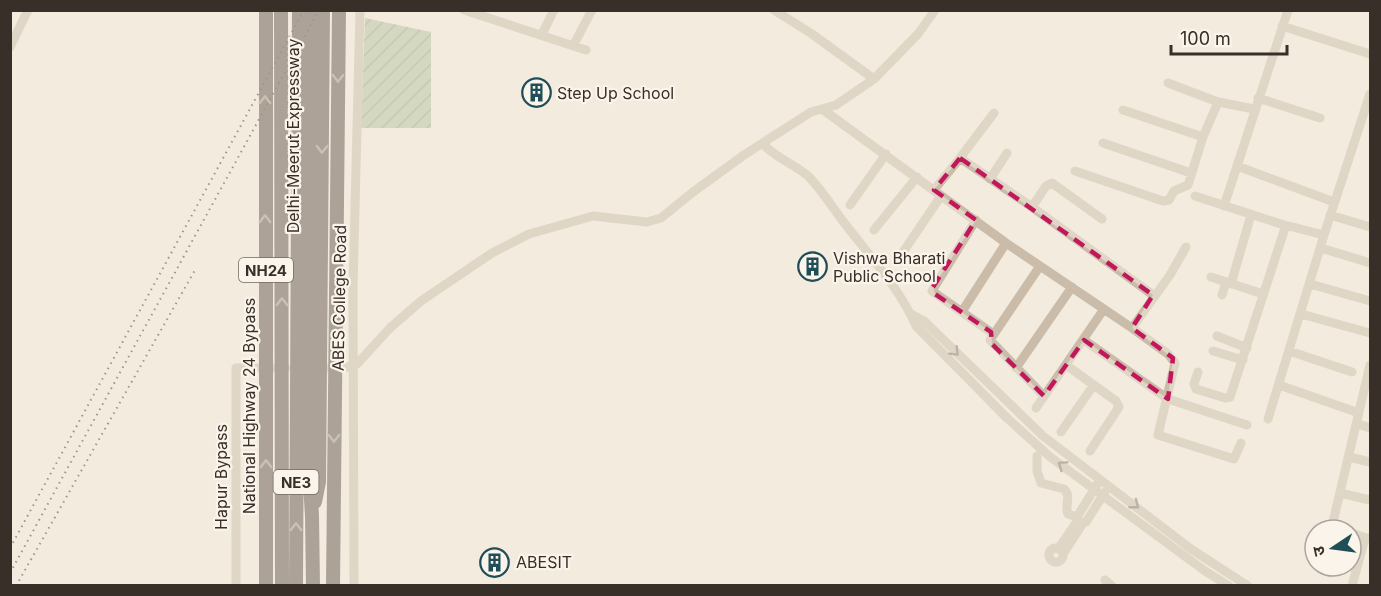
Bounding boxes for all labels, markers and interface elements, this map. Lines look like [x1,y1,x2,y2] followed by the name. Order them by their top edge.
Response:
[1171,18,1286,56] scale bar
[1180,28,1231,49] text: 100 m
[283,39,303,233] street label: Delhi-Meerut Expressway
[332,73,344,82] one-way arrow
[520,77,552,109] building icon: Step Up School
[557,83,674,103] place label: Step Up School
[259,96,271,105] one-way arrow
[315,145,328,154] one-way arrow
[259,214,271,223] one-way arrow
[328,225,350,371] street label: ABES College Road
[833,248,945,286] place label: Vishwa Bharati Public School
[796,251,828,283] building icon: Vishwa Bharati Public School
[239,258,293,282] road number: NH24
[276,297,289,306] one-way arrow
[239,298,259,514] street label: National Highway 24 Bypass
[947,344,958,355] one-way arrow
[211,424,231,530] street label: Hapur Bypass
[328,433,340,442] one-way arrow
[260,460,272,469] one-way arrow
[1058,462,1069,473] one-way arrow
[274,470,318,494] road number: NE3
[1128,497,1139,508] one-way arrow
[1303,518,1363,578] north arrow
[290,523,302,532] one-way arrow
[1307,544,1329,558] text: उ
[479,546,511,578] building icon: ABESIT
[516,552,572,572] place label: ABESIT

